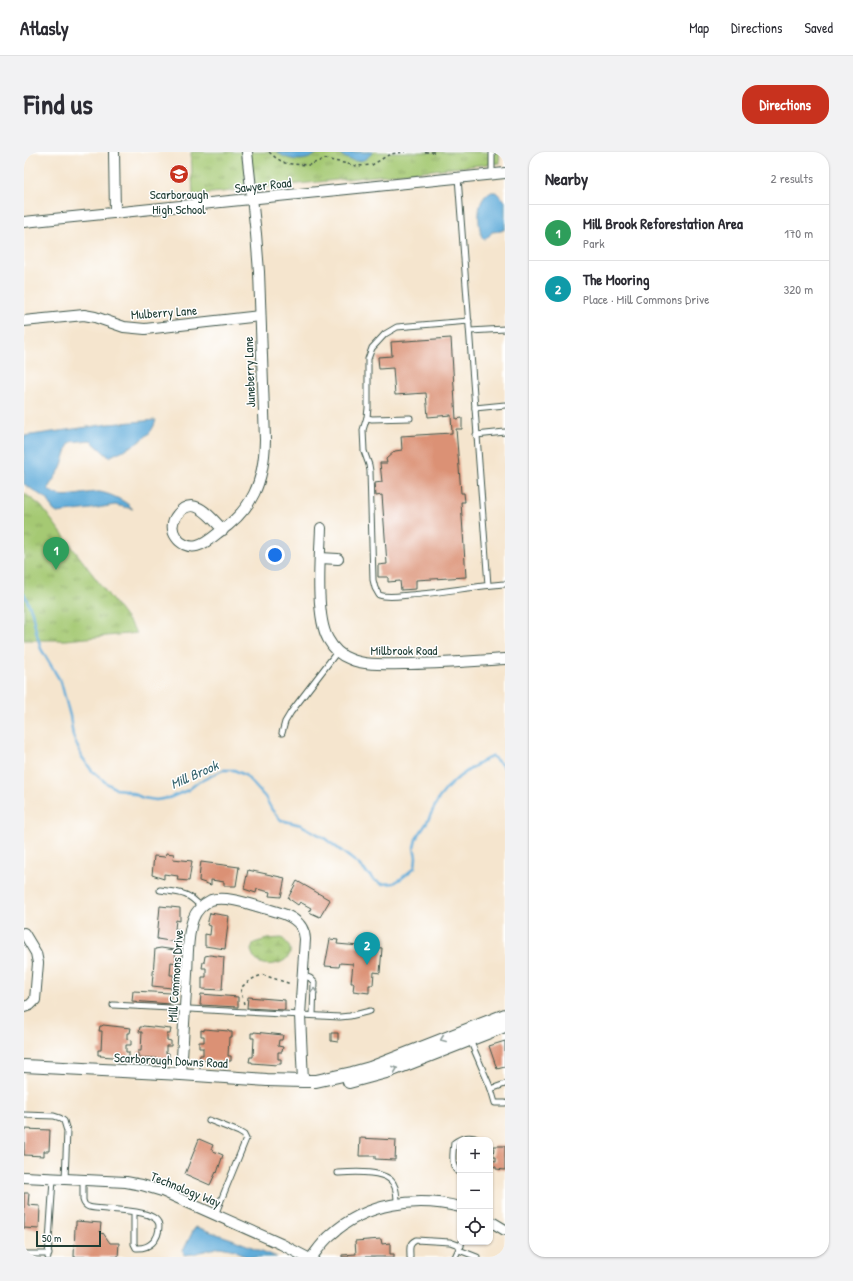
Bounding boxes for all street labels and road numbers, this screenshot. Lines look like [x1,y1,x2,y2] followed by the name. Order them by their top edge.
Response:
[234,173,292,197] street label: Sawyer Road
[130,301,198,323] street label: Mulberry Lane
[239,336,259,408] street label: Juneberry Lane
[371,641,437,659] street label: Millbrook Road
[163,929,187,1023] street label: Mill Commons Drive
[114,1048,228,1072] street label: Scarborough Downs Road
[148,1167,224,1211] street label: Technology Way

